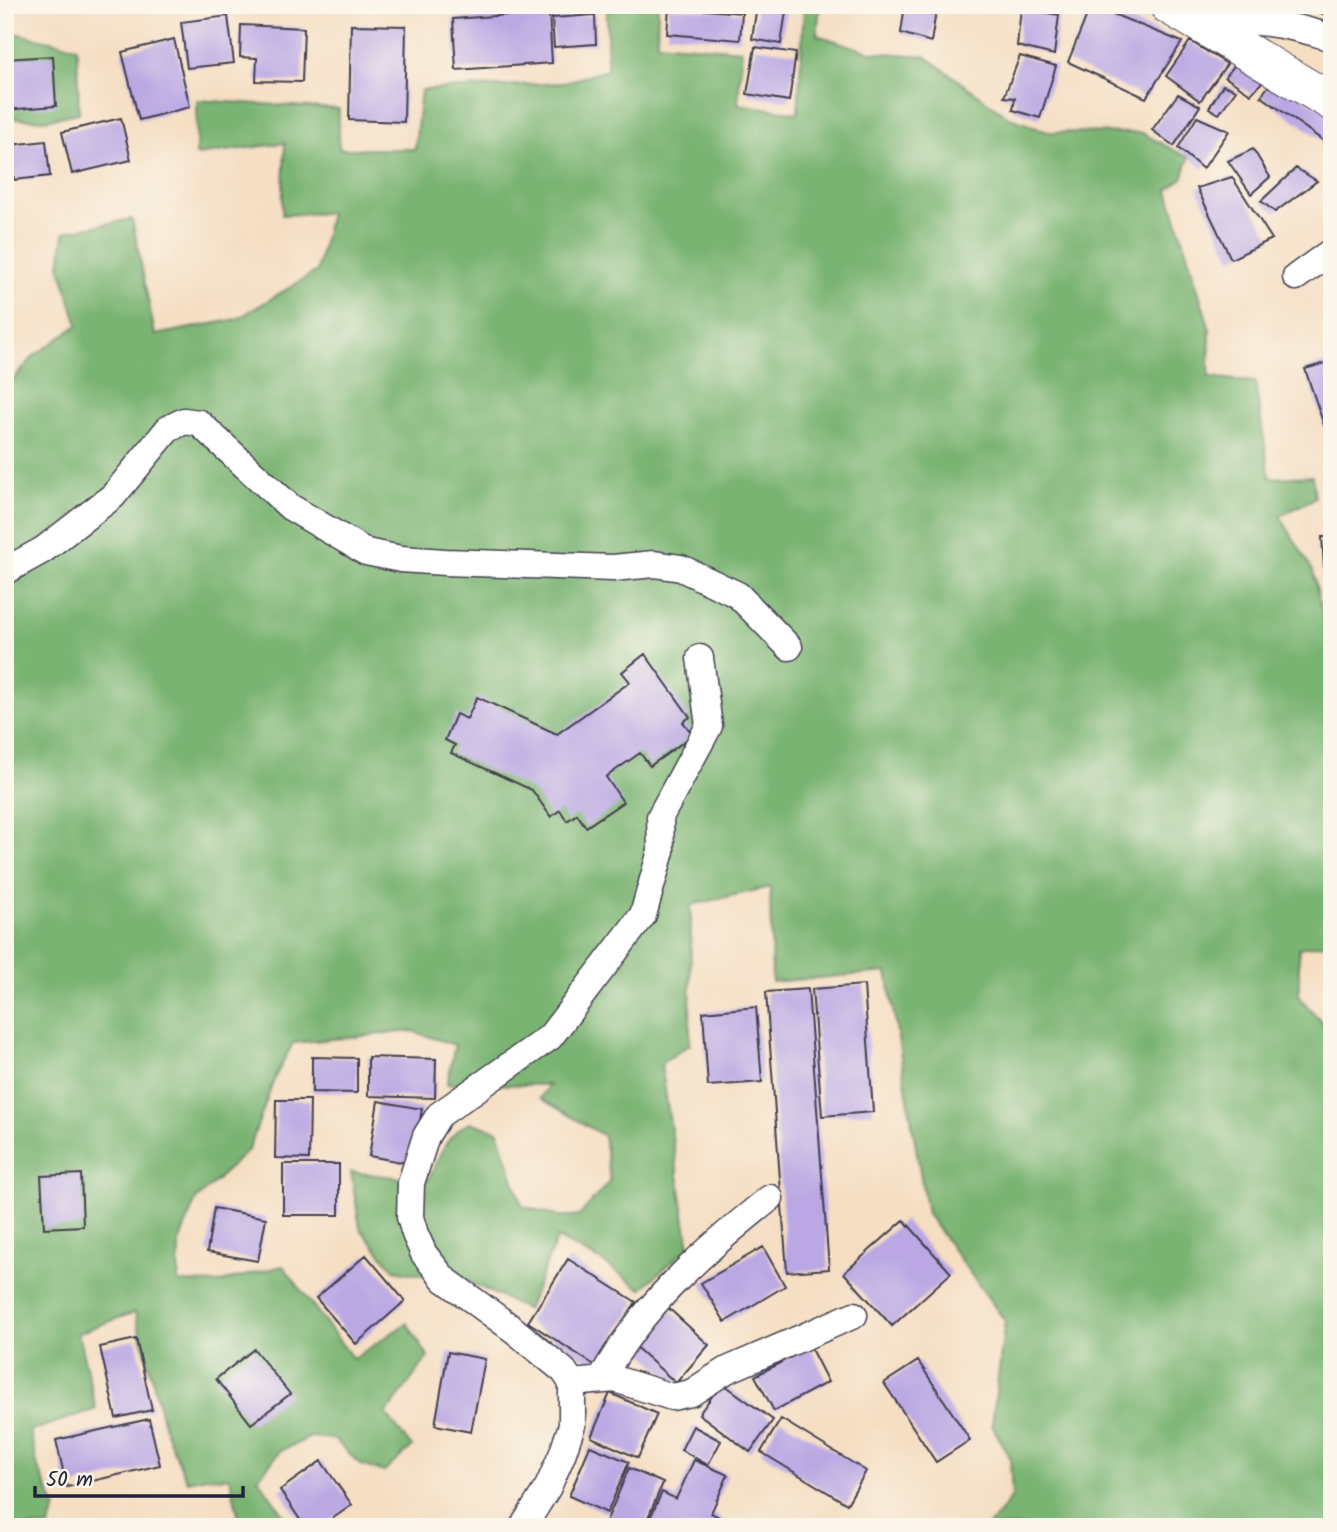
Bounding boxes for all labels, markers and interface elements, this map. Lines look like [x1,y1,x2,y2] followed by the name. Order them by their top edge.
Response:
[35,1455,243,1499] scale bar
[46,1464,93,1497] text: 50 m

